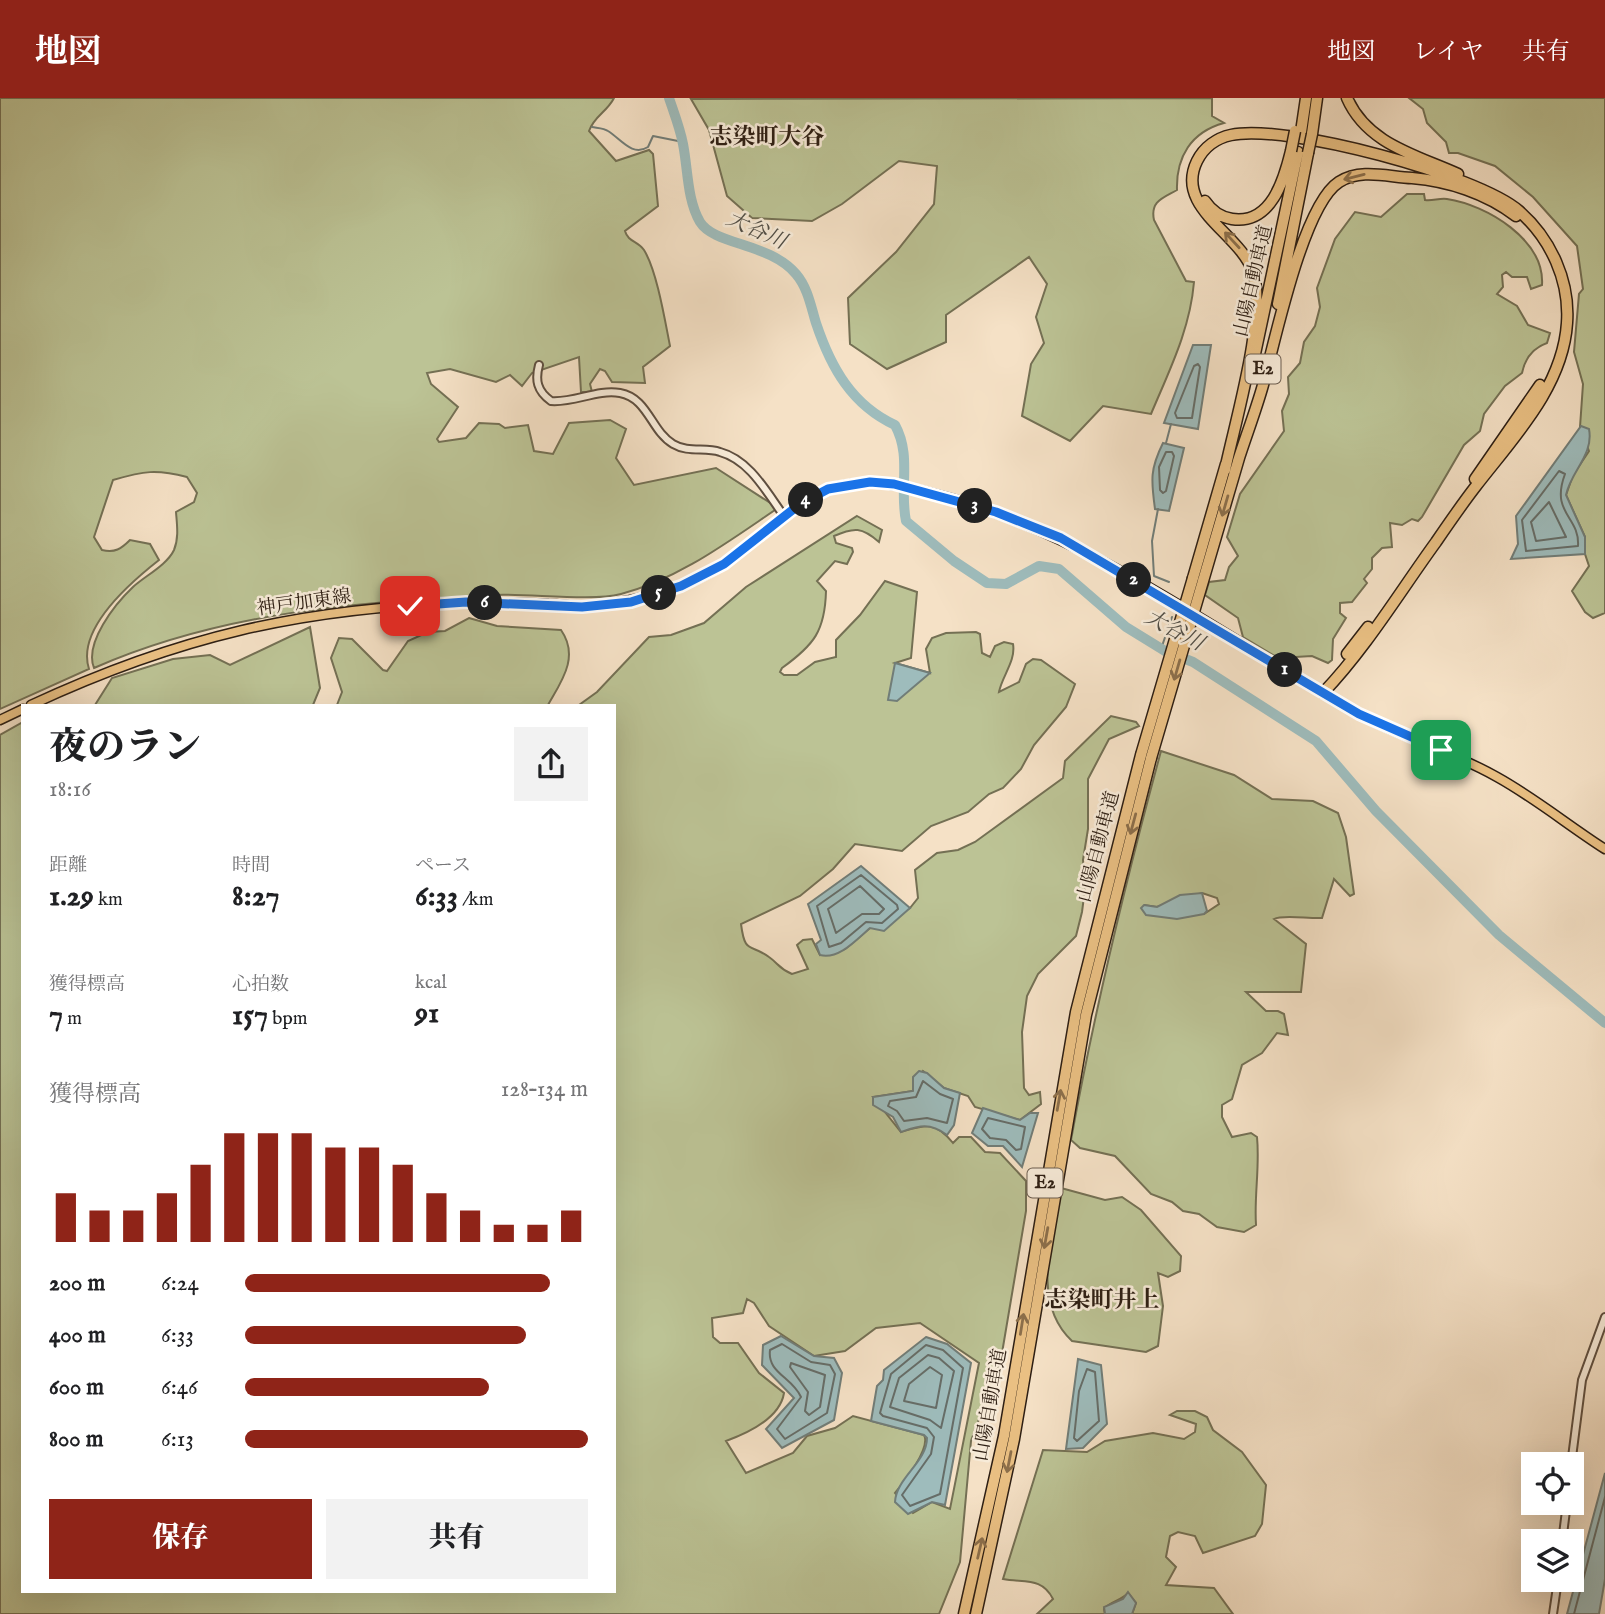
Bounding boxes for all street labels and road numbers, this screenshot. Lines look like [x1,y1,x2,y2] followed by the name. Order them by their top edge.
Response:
[1229,223,1279,339] street label: 山陽自動車道
[1246,354,1280,384] road number: E2
[255,585,353,621] street label: 神戸加東線
[1073,789,1125,905] street label: 山陽自動車道
[1028,1168,1062,1198] road number: E2
[969,1347,1013,1463] street label: 山陽自動車道

